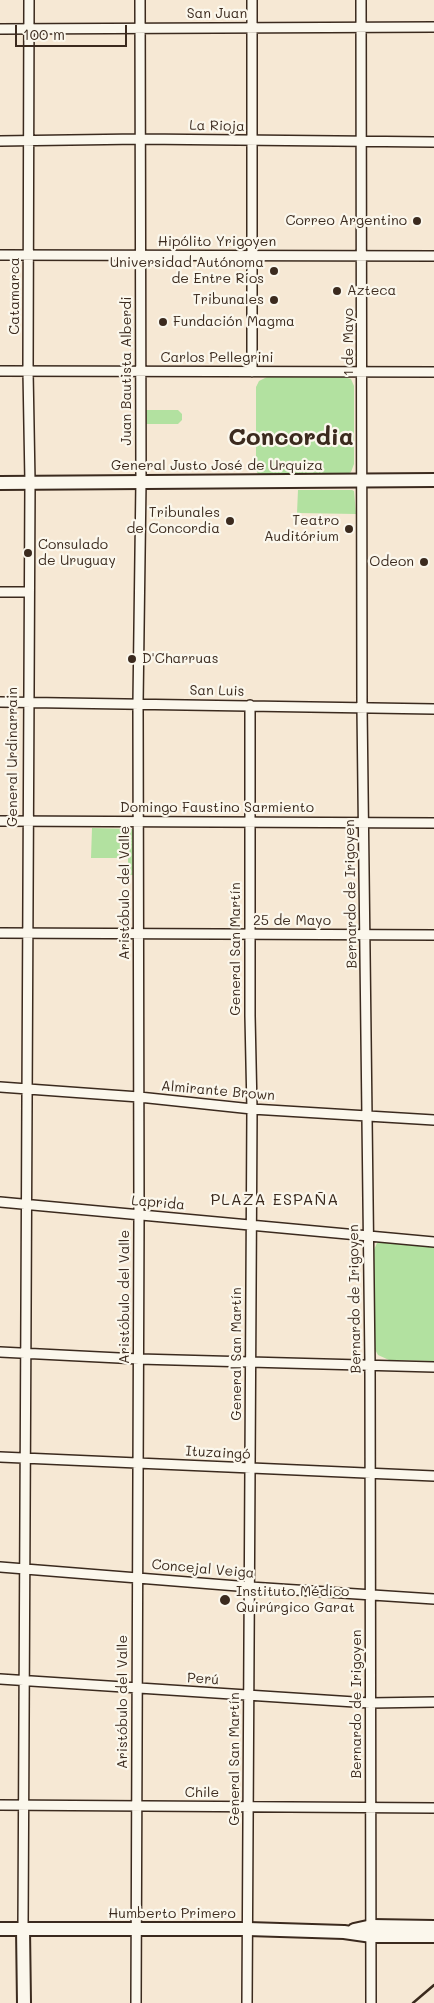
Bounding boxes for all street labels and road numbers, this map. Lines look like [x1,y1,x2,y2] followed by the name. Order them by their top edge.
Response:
[187,6,247,22] street label: San Juan
[189,117,245,135] street label: La Rioja
[158,234,276,250] street label: Hipólito Yrigoyen
[7,257,23,335] street label: Catamarca
[119,297,135,445] street label: Juan Bautista Alberdi
[341,308,357,376] street label: 1 de Mayo
[160,350,274,366] street label: Carlos Pellegrini
[111,458,323,474] street label: General Justo José de Urquiza
[189,682,245,700] street label: San Luis
[5,687,21,827] street label: General Urdinarrain
[120,800,314,816] street label: Domingo Faustino Sarmiento
[341,819,361,969] street label: Bernardo de Irigoyen
[117,826,133,960] street label: Aristóbulo del Valle
[228,882,244,1016] street label: General San Martín
[253,913,331,929] street label: 25 de Mayo
[160,1078,276,1104] street label: Almirante Brown
[131,1192,185,1214] street label: Laprida
[345,1224,365,1374] street label: Bernardo de Irigoyen
[117,1230,133,1364] street label: Aristóbulo del Valle
[229,1287,245,1421] street label: General San Martín
[185,1443,251,1463] street label: Ituzaingó
[151,1556,255,1582] street label: Concejal Veiga
[349,1629,365,1779] street label: Bernardo de Irigoyen
[115,1635,131,1769] street label: Aristóbulo del Valle
[186,1670,220,1688] street label: Perú
[227,1692,243,1826] street label: General San Martín
[185,1785,219,1801] street label: Chile
[108,1906,236,1922] street label: Humberto Primero

